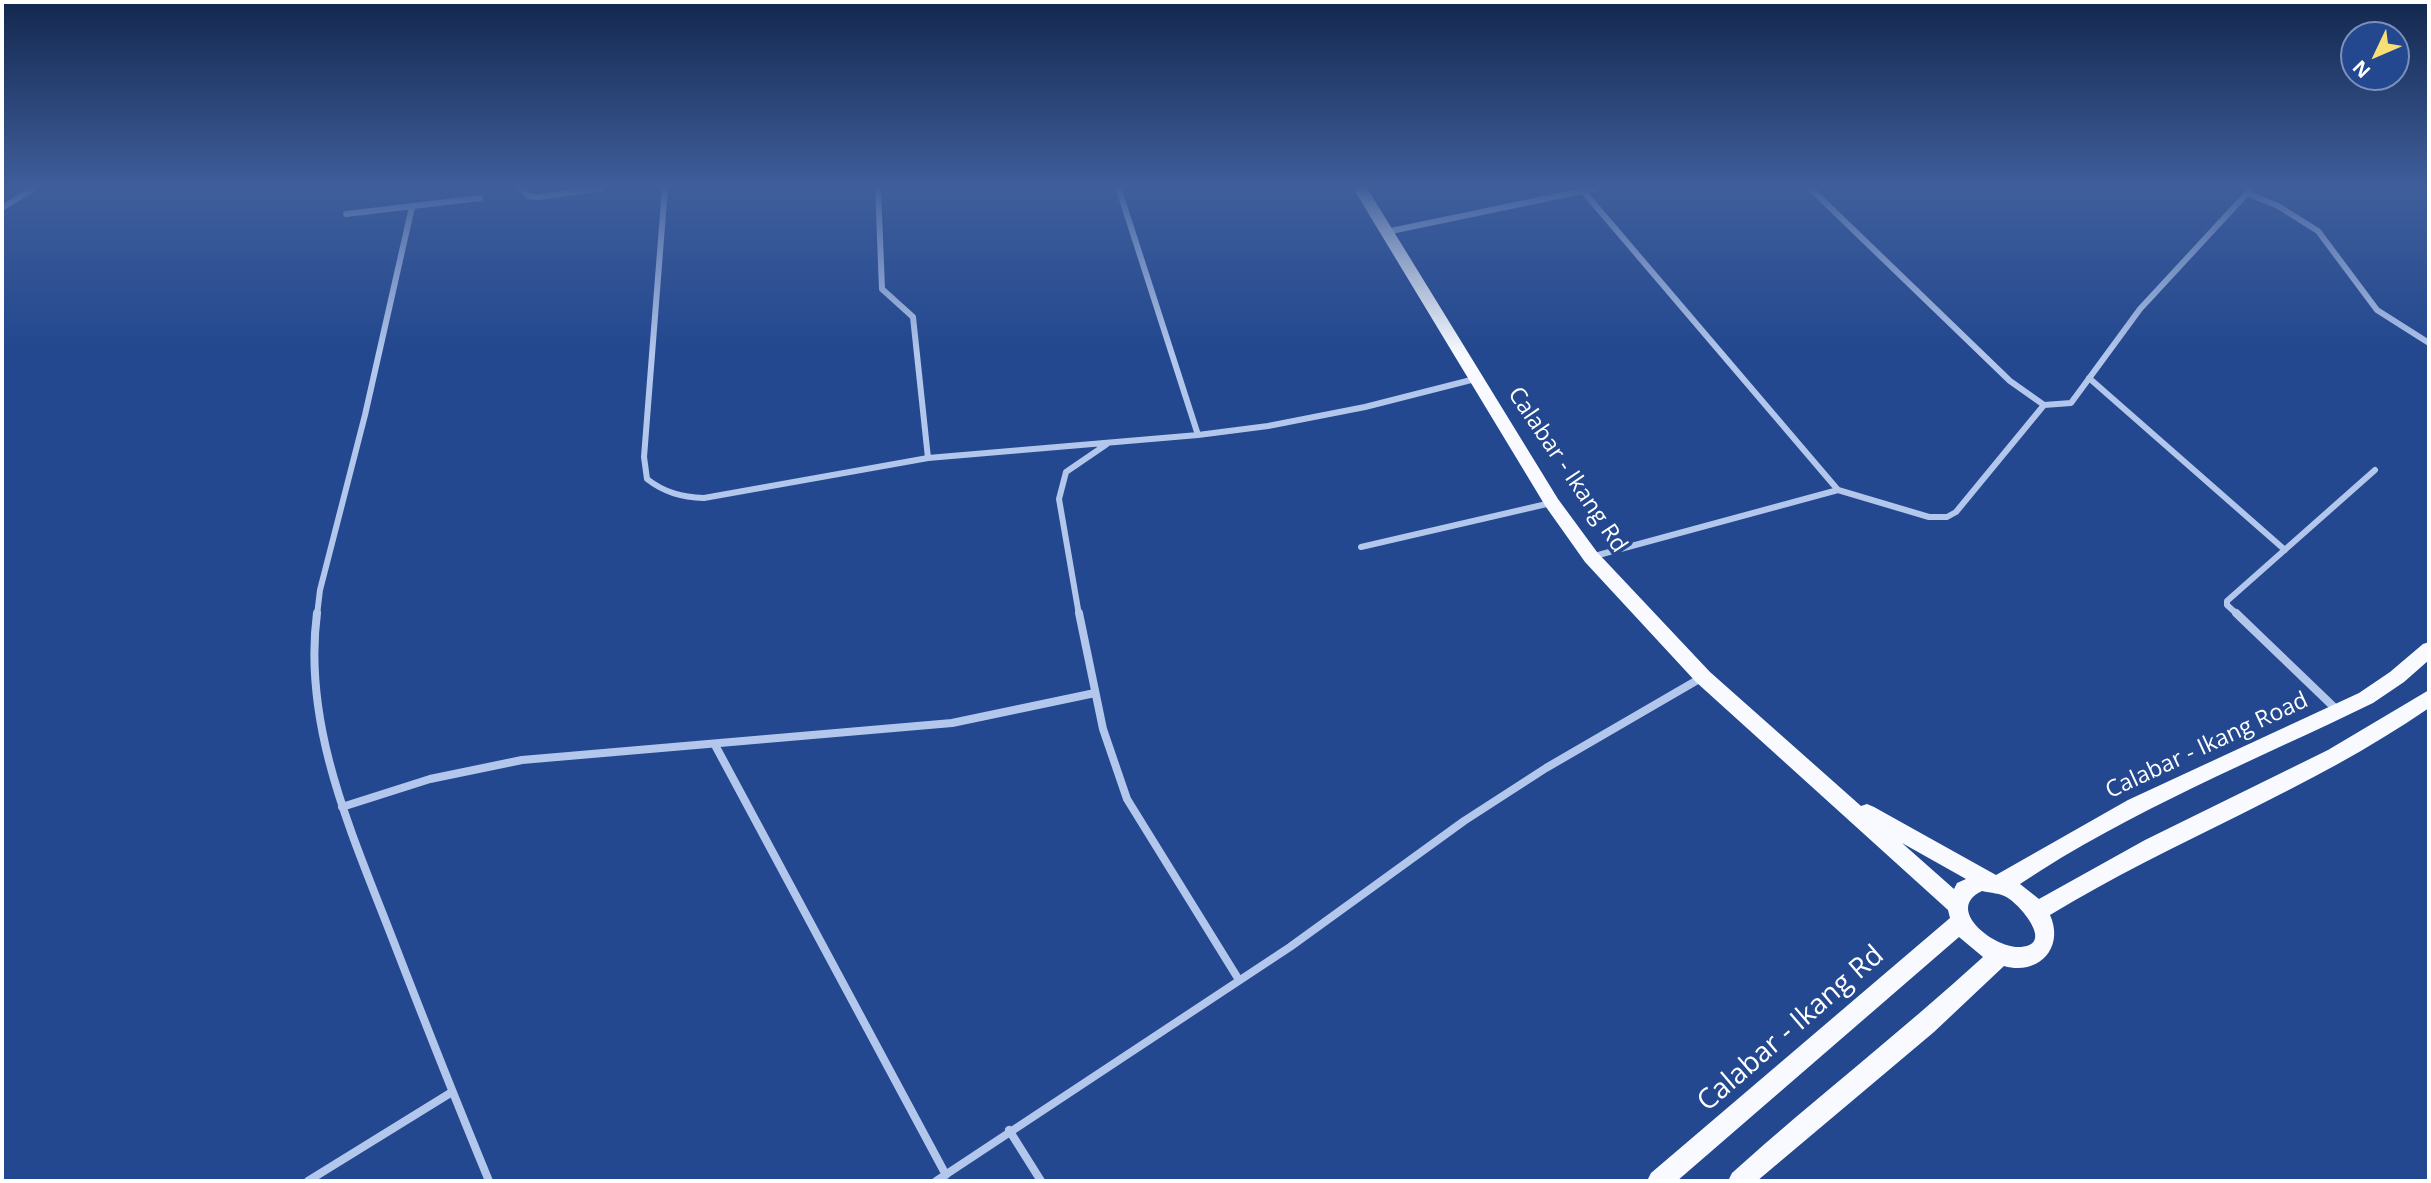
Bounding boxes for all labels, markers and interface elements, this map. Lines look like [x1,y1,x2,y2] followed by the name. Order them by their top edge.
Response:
[2340,21,2410,91] north arrow
[2347,55,2376,84] text: N
[1501,382,1633,558] street label: Calabar - Ikang Rd
[2101,687,2313,805] street label: Calabar - Ikang Road
[1691,939,1891,1119] street label: Calabar - Ikang Rd

